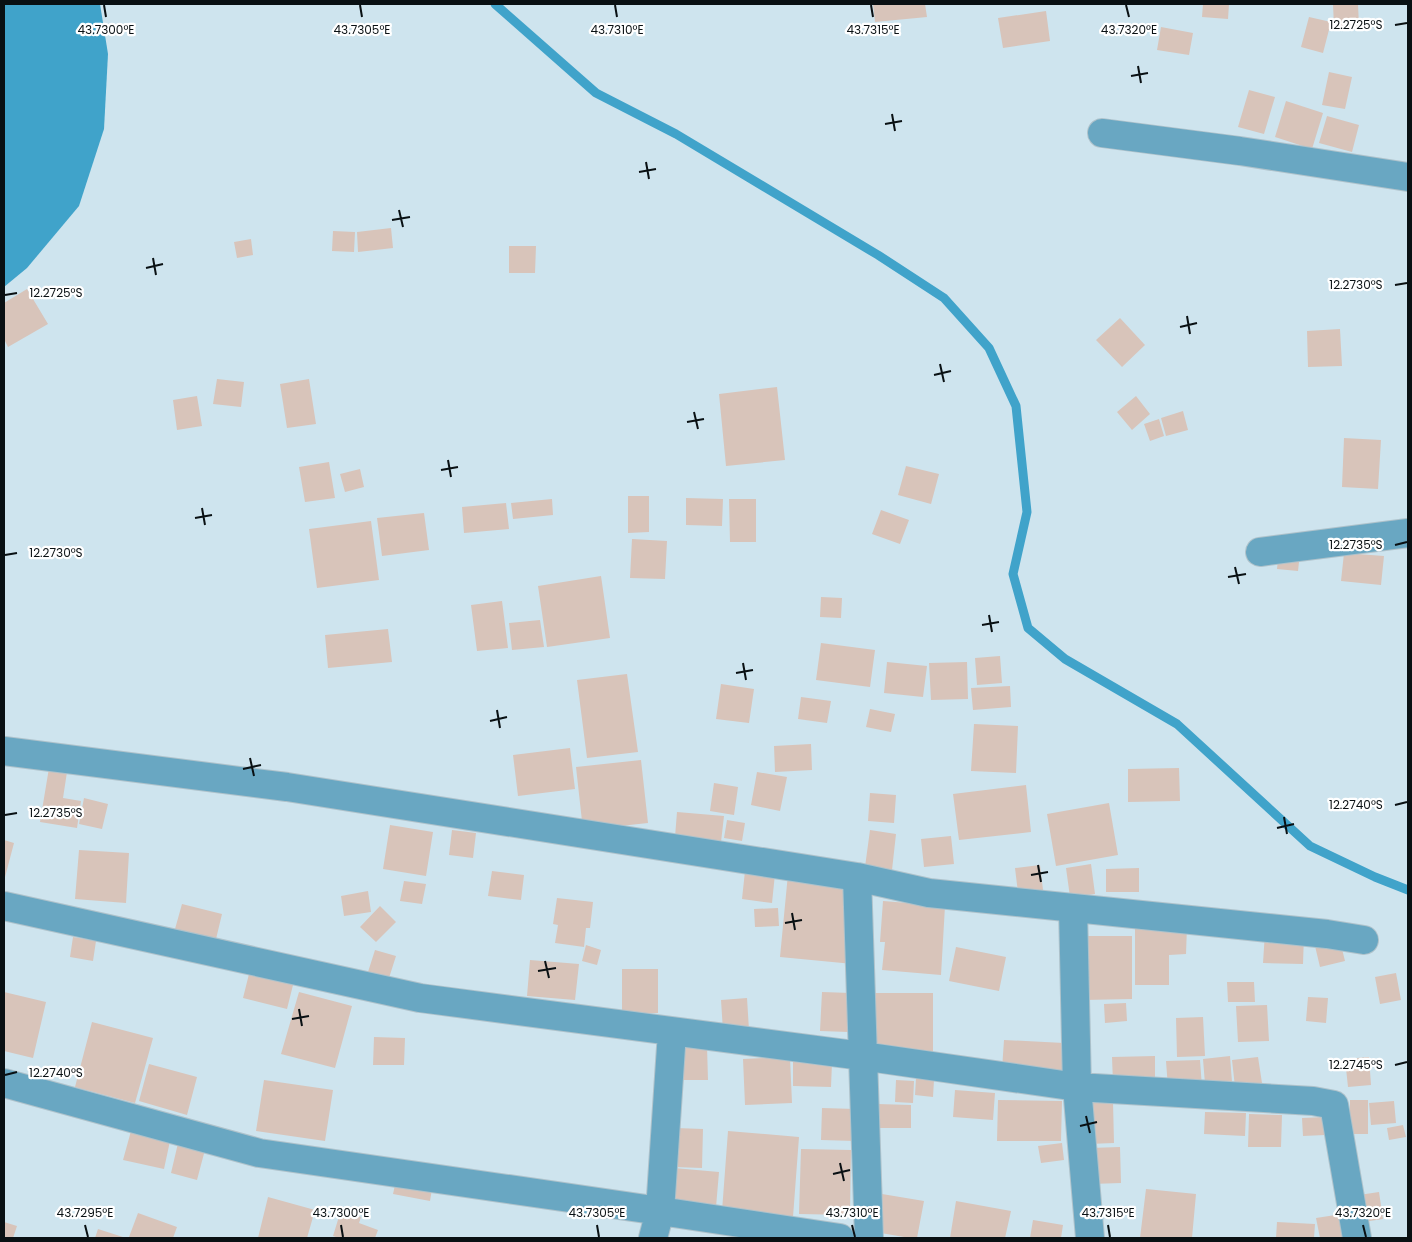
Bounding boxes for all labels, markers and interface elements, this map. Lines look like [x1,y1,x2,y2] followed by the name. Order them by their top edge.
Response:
[1329,16,1383,33] text: 12.2725°S
[78,21,134,38] text: 43.7300°E
[334,21,390,38] text: 43.7305°E
[590,21,644,38] text: 43.7310°E
[846,21,900,38] text: 43.7315°E
[1101,21,1157,38] text: 43.7320°E
[1329,276,1383,293] text: 12.2730°S
[29,284,83,301] text: 12.2725°S
[1329,536,1383,553] text: 12.2735°S
[29,544,83,561] text: 12.2730°S
[1329,796,1383,813] text: 12.2740°S
[29,804,83,821] text: 12.2735°S
[1329,1056,1383,1073] text: 12.2745°S
[29,1064,83,1081] text: 12.2740°S
[57,1204,113,1221] text: 43.7295°E
[313,1204,369,1221] text: 43.7300°E
[569,1204,625,1221] text: 43.7305°E
[825,1204,879,1221] text: 43.7310°E
[1081,1204,1135,1221] text: 43.7315°E
[1335,1204,1391,1221] text: 43.7320°E

